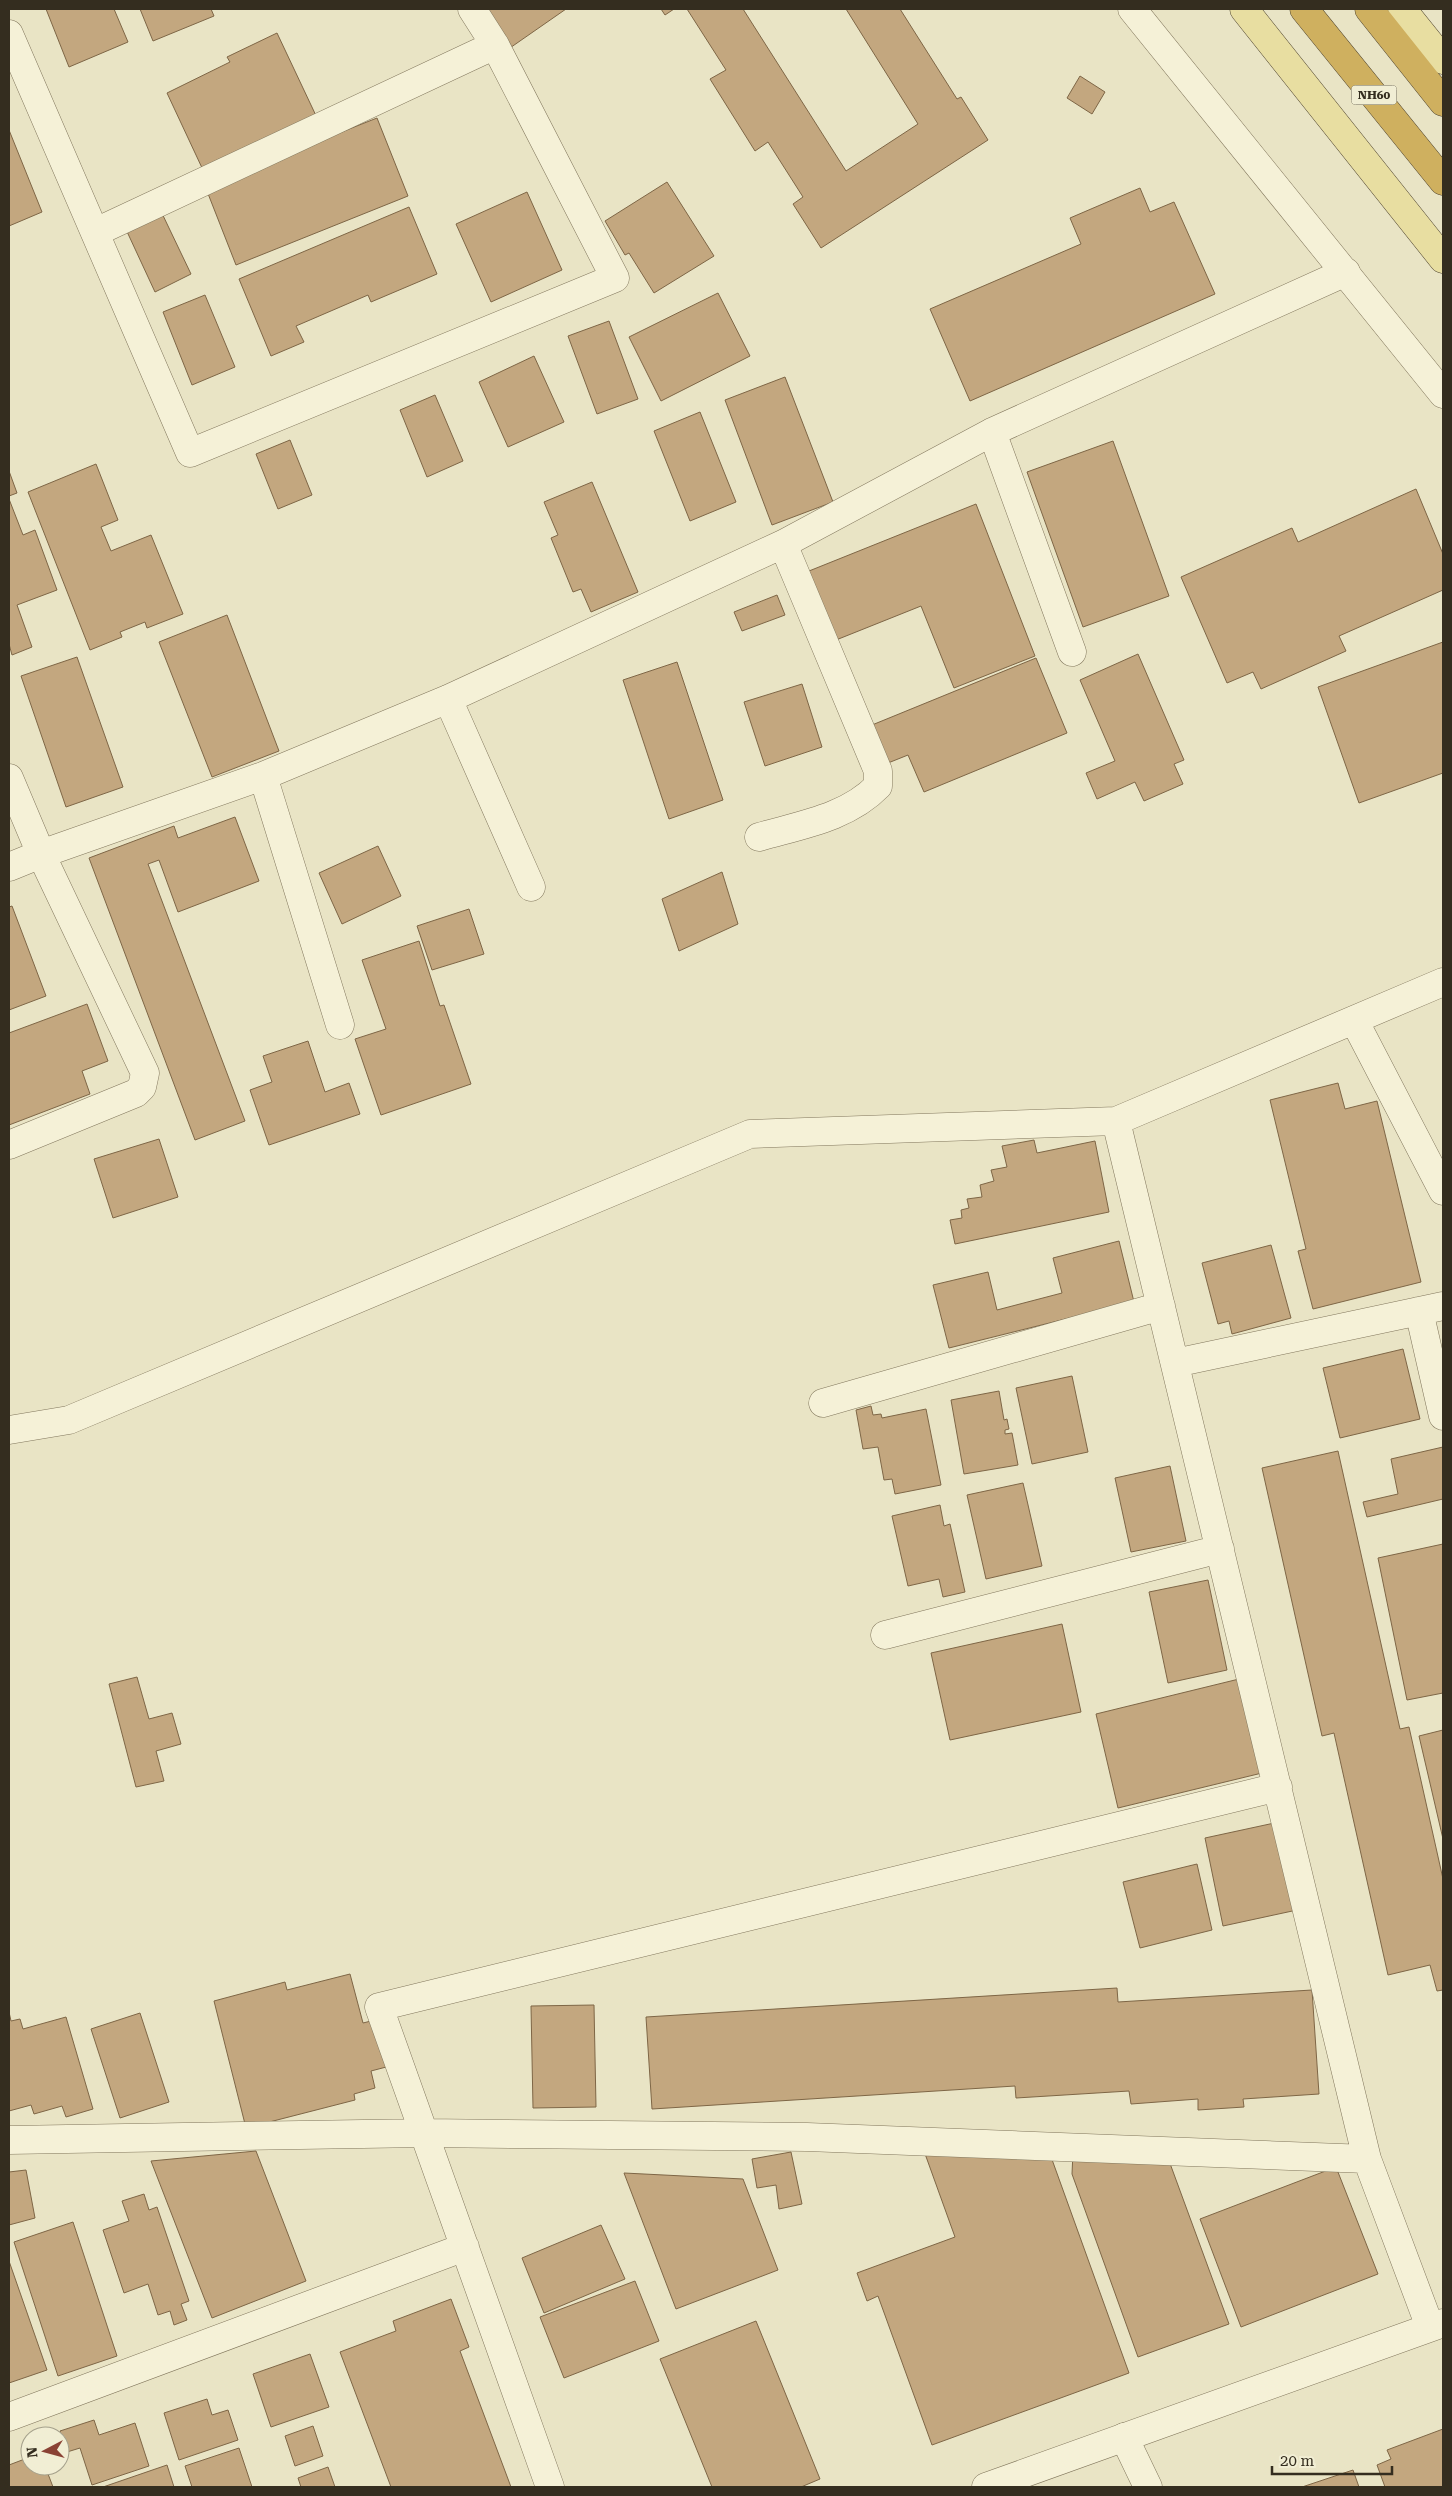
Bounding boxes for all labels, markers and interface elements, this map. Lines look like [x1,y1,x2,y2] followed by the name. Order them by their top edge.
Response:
[1352,86,1396,104] road number: NH60
[20,2426,70,2476] north arrow
[1272,2444,1392,2476] scale bar
[24,2446,41,2459] text: N
[1280,2452,1315,2470] text: 20 m

